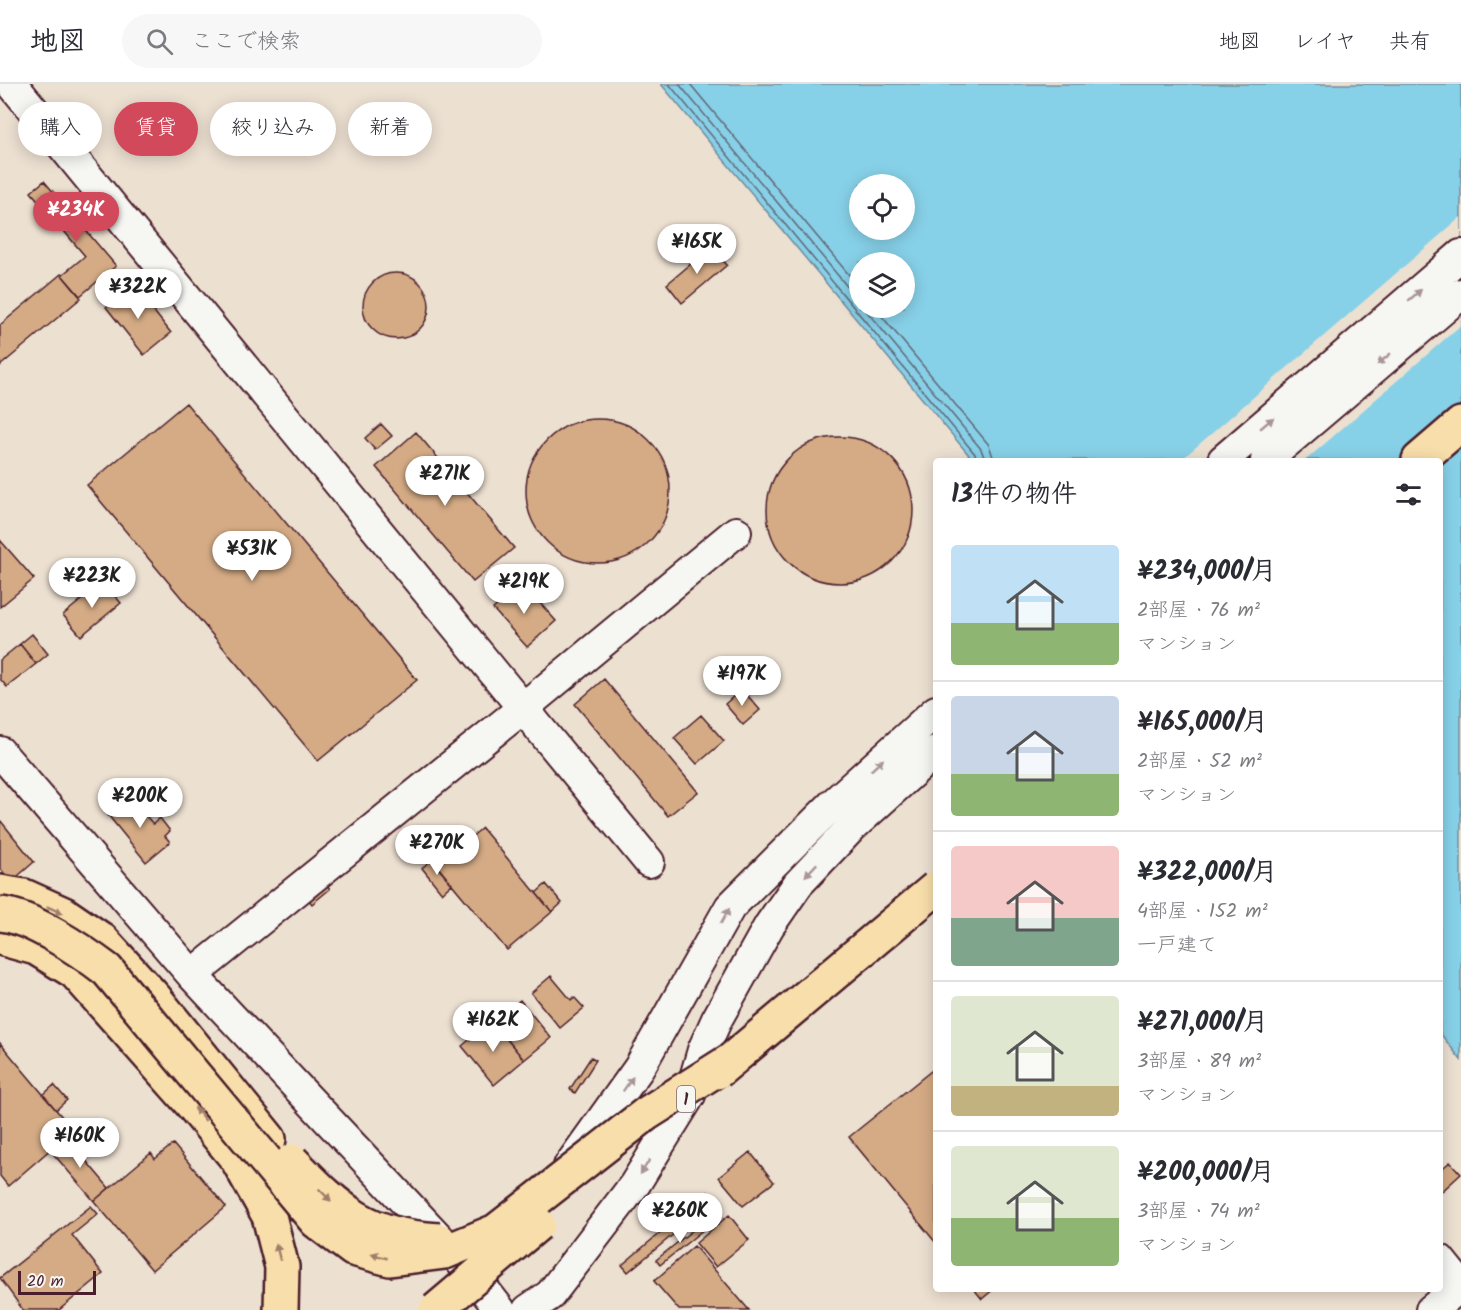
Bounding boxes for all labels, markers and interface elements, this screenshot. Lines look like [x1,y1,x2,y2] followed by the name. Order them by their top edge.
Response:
[122,14,542,68] search box
[30,20,86,65] text: 地図
[143,25,176,58] icon: search
[191,25,301,60] text: ここで検索
[1219,26,1261,59] text: 地図
[1294,26,1356,59] text: レイヤ
[1389,26,1431,59] text: 共有
[18,102,102,156] chip: 購入
[114,102,198,156] chip: 賃貸
[210,102,336,156] chip: 絞り込み
[348,102,432,156] chip: 新着
[849,174,915,318] map controls
[849,174,915,240] button: locate
[34,192,118,243] pin: ¥234K
[47,195,105,227] text: ¥234K
[655,224,739,275] pin: ¥165K
[671,227,723,259] text: ¥165K
[849,252,915,318] button: layers
[96,269,180,320] pin: ¥322K
[109,272,167,304] text: ¥322K
[1407,289,1422,302] one-way arrow
[1377,352,1392,365] one-way arrow
[1259,416,1275,429] one-way arrow
[403,456,487,507] pin: ¥271K
[419,459,471,491] text: ¥271K
[951,474,1077,516] text: 13件の物件
[1392,478,1425,511] icon: filters
[210,531,294,582] pin: ¥531K
[226,534,278,566] text: ¥531K
[1137,551,1277,593] text: ¥234,000/月
[50,558,134,609] pin: ¥223K
[63,561,121,593] text: ¥223K
[482,564,566,615] pin: ¥219K
[498,567,550,599] text: ¥219K
[999,569,1071,641] icon: home
[1137,595,1260,627] text: 2部屋 · 76 m²
[1137,629,1236,661] text: マンション
[700,656,784,707] pin: ¥197K
[717,659,767,691] text: ¥197K
[1137,702,1268,744] text: ¥165,000/月
[999,720,1071,792] icon: home
[1137,746,1262,778] text: 2部屋 · 52 m²
[869,758,884,772] one-way arrow
[98,778,182,829] pin: ¥200K
[1137,780,1236,812] text: マンション
[112,781,168,813] text: ¥200K
[395,825,479,876] pin: ¥270K
[409,828,465,860] text: ¥270K
[1137,852,1278,894] text: ¥322,000/月
[804,863,818,877] one-way arrow
[999,870,1071,942] icon: home
[1137,896,1268,928] text: 4部屋 · 152 m²
[47,905,65,915] one-way arrow
[720,908,731,924] one-way arrow
[1137,930,1217,962] text: 一戸建て
[451,1002,535,1053] pin: ¥162K
[1137,1002,1268,1044] text: ¥271,000/月
[467,1005,519,1037] text: ¥162K
[999,1020,1071,1092] icon: home
[1137,1046,1261,1078] text: 3部屋 · 89 m²
[622,1077,634,1093] one-way arrow
[1137,1080,1236,1112] text: マンション
[677,1086,695,1112] road number: 1
[194,1106,207,1122] one-way arrow
[38,1118,122,1169] pin: ¥160K
[54,1121,106,1153] text: ¥160K
[1137,1152,1275,1194] text: ¥200,000/月
[640,1159,651,1175] one-way arrow
[999,1170,1071,1242] icon: home
[318,1188,332,1202] one-way arrow
[638,1193,722,1244] pin: ¥260K
[651,1196,709,1228] text: ¥260K
[1137,1196,1260,1228] text: 3部屋 · 74 m²
[1137,1230,1236,1262] text: マンション
[273,1243,282,1261] one-way arrow
[370,1251,388,1260] one-way arrow
[18,1268,96,1296] scale bar
[27,1269,63,1294] text: 20 m

